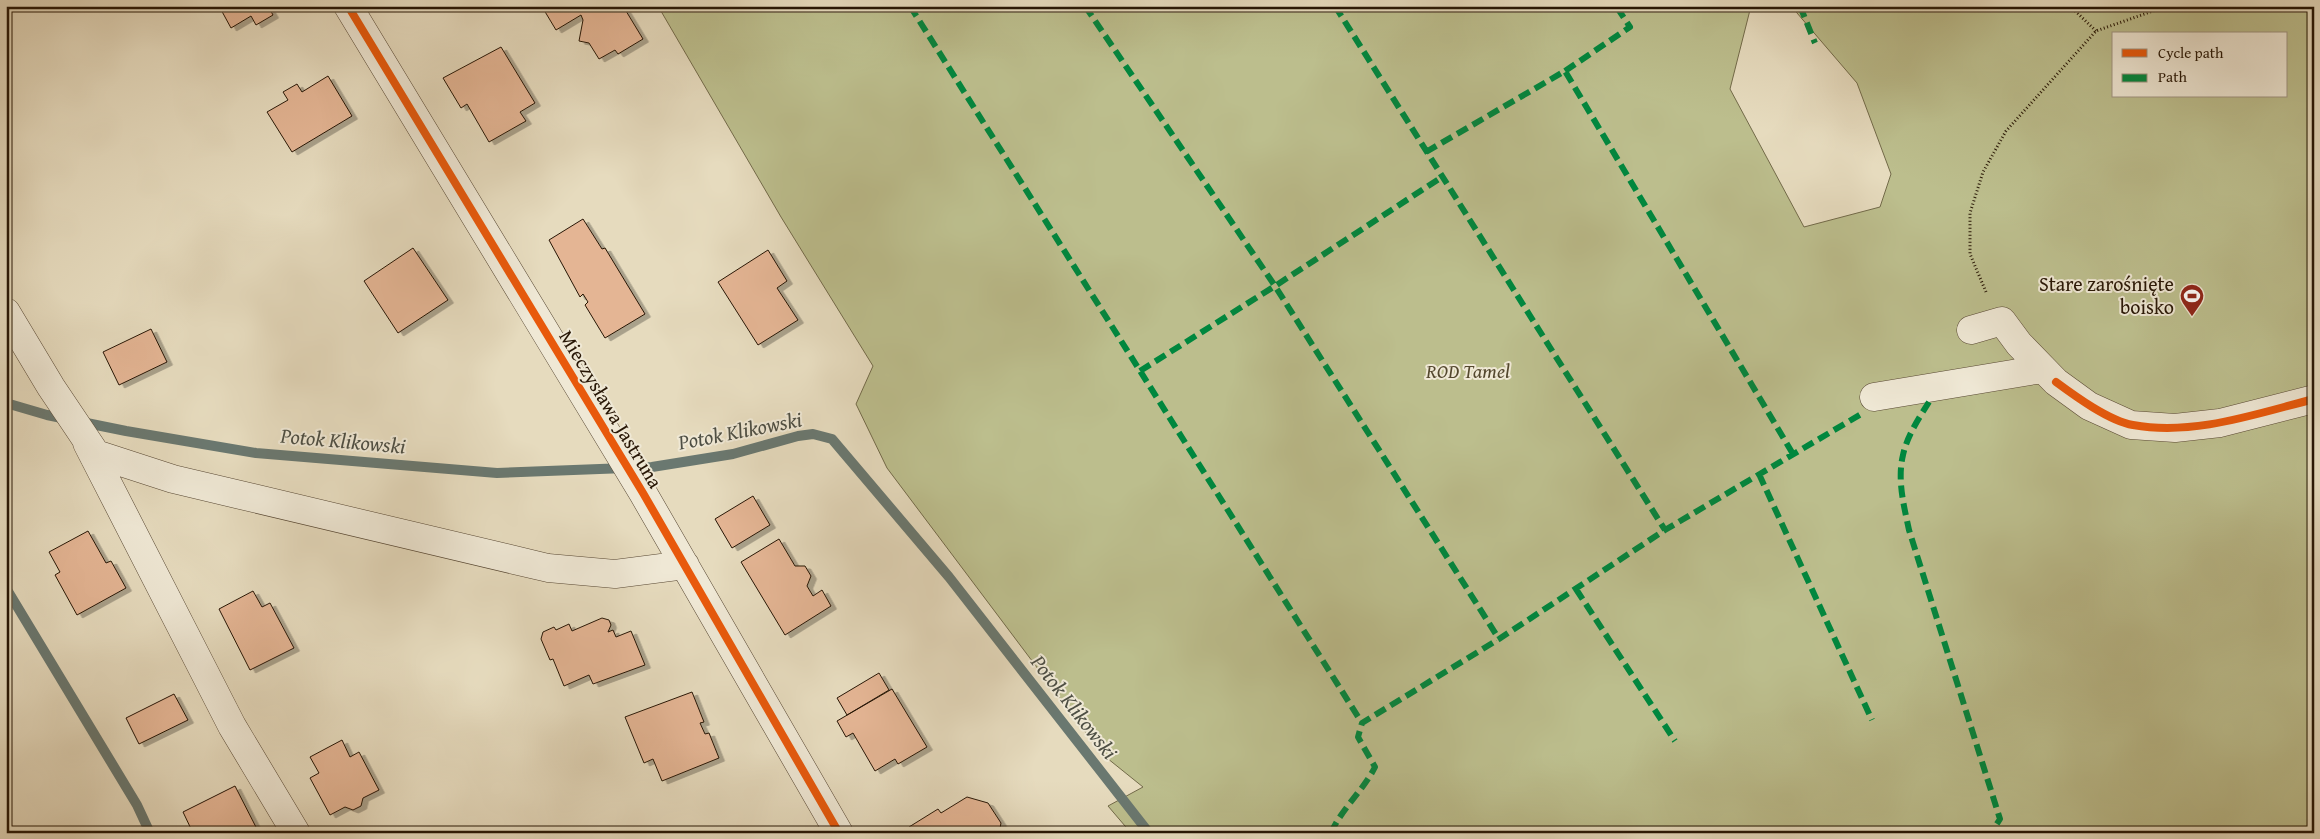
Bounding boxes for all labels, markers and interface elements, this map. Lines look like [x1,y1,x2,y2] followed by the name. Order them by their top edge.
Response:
[2112,32,2288,98] legend
[2158,42,2224,63] text: Cycle path
[2158,66,2187,87] text: Path
[2039,269,2174,321] place label: Stare zarośnięte boisko
[2179,283,2205,317] sports icon: Stare zarośnięte boisko
[553,324,671,494] street label: Mieczysława Jastruna
[1425,356,1510,385] park label: ROD Tamel
[674,403,805,458] water label: Potok Klikowski
[278,420,407,461] water label: Potok Klikowski
[1023,647,1126,766] water label: Potok Klikowski

